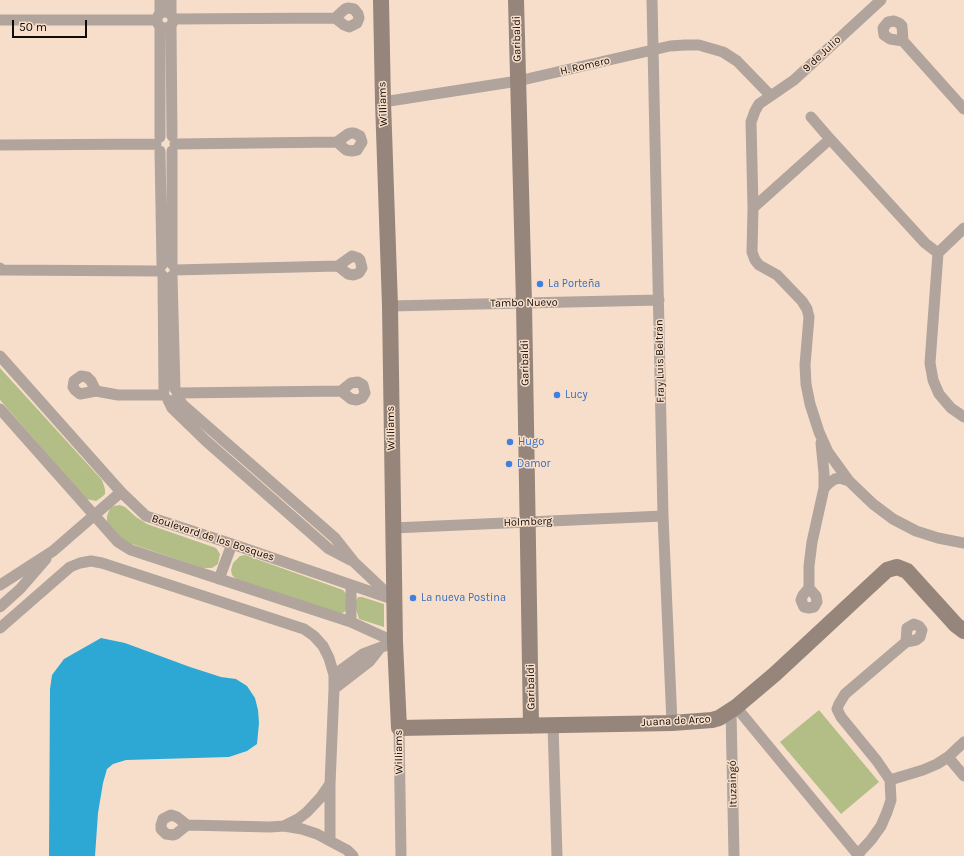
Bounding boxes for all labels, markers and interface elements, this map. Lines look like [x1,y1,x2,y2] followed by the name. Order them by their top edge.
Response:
[14,12,89,38] scale bar
[510,16,524,62] street label: Garibaldi
[19,20,47,34] text: 50 m
[800,33,844,75] street label: 9 de Julio
[559,54,611,78] street label: H. Romero
[376,81,390,127] street label: Williams
[548,277,600,291] place label: La Porteña
[535,279,545,289] marker: La Porteña
[490,296,558,310] street label: Tambo Nuevo
[653,319,667,403] street label: Fray Luis Beltrán
[518,340,532,386] street label: Garibaldi
[565,388,588,402] place label: Lucy
[552,390,562,400] marker: Lucy
[384,406,398,450] street label: Williams
[518,435,544,449] place label: Hugo
[505,437,515,447] marker: Hugo
[517,457,551,471] place label: Damor
[504,459,514,469] marker: Damor
[150,512,276,564] street label: Boulevard de los Bosques
[503,515,553,529] street label: Holmberg
[421,591,506,605] place label: La nueva Postina
[408,593,418,603] marker: La nueva Postina
[524,664,538,710] street label: Garibaldi
[641,713,711,729] street label: Juana de Arco
[392,730,406,774] street label: Williams
[726,760,740,808] street label: Ituzaingó

